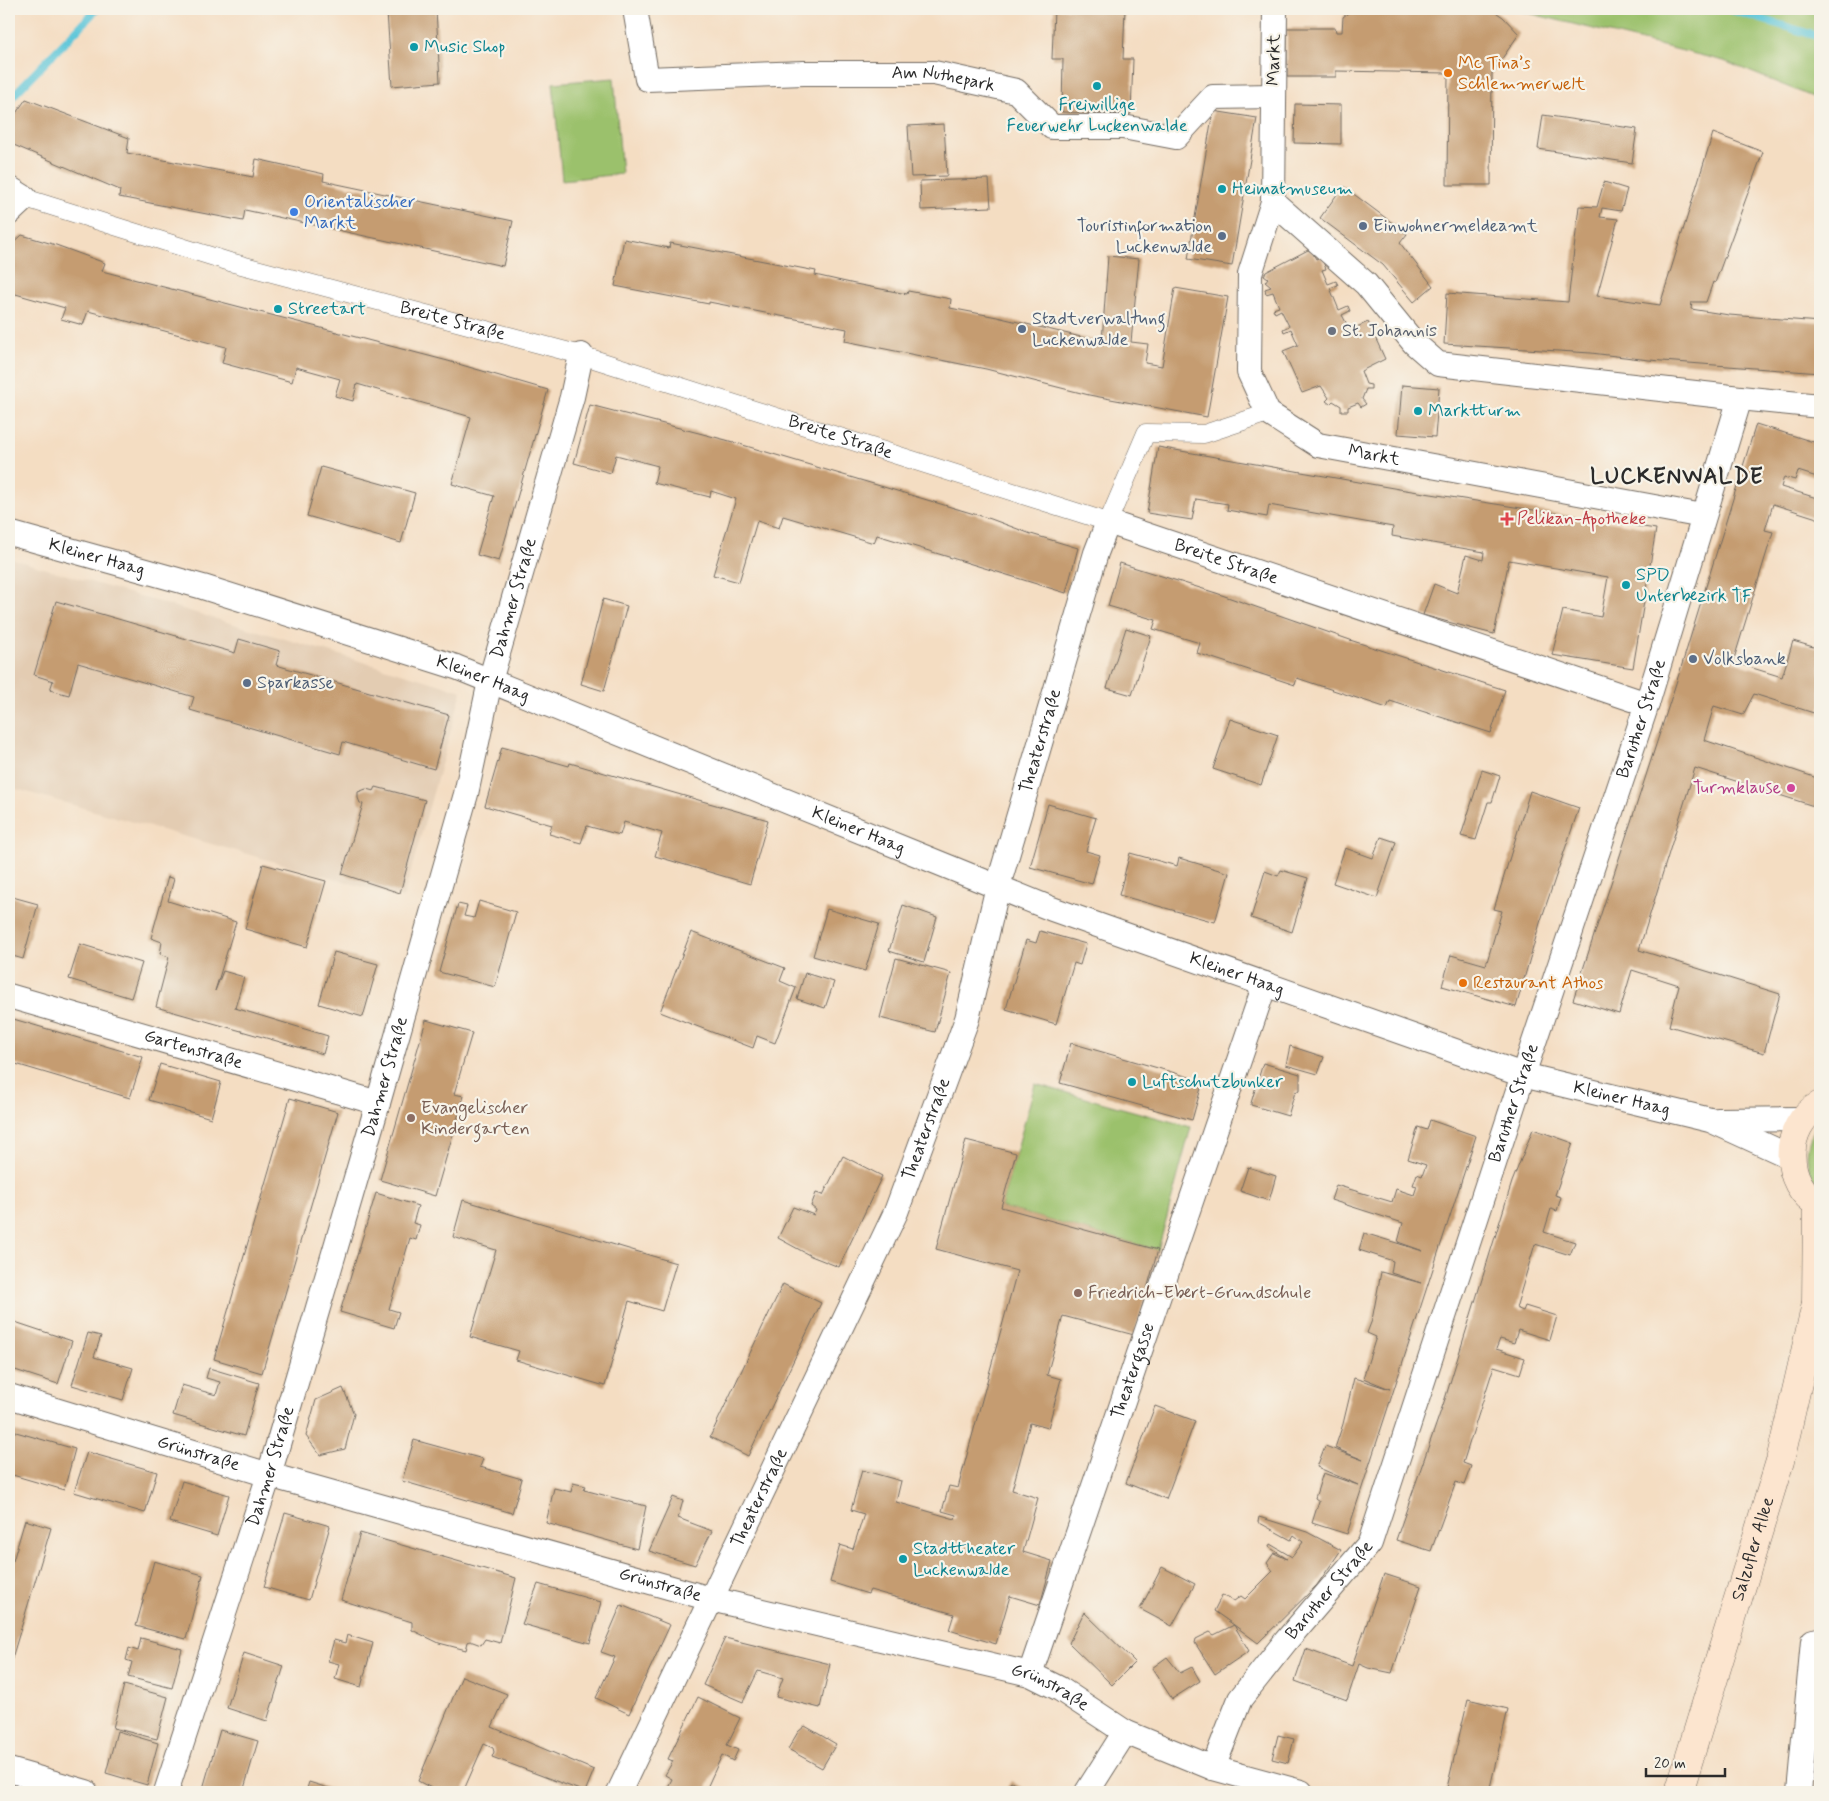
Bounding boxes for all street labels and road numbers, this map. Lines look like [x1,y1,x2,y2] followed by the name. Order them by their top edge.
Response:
[1262,33,1286,86] street label: Markt
[891,61,997,98] street label: Am Nuthepark
[397,296,508,346] street label: Breite Straße
[785,409,896,465] street label: Breite Straße
[1346,439,1402,472] street label: Markt
[46,533,147,582] street label: Kleiner Haag
[1171,533,1281,591] street label: Breite Straße
[485,535,543,661] street label: Dahmer Straße
[433,649,533,708] street label: Kleiner Haag
[1611,656,1672,781] street label: Baruther Straße
[1014,686,1067,796] street label: Theaterstraße
[808,801,909,860] street label: Kleiner Haag
[1186,946,1287,1002] street label: Kleiner Haag
[357,1014,414,1140] street label: Dahmer Straße
[141,1024,246,1075] street label: Gartenstraße
[1483,1040,1545,1166] street label: Baruther Straße
[897,1074,956,1184] street label: Theaterstraße
[1571,1076,1673,1122] street label: Kleiner Haag
[1106,1320,1161,1423] street label: Theatergasse
[241,1403,301,1530] street label: Dahmer Straße
[154,1430,243,1477] street label: Grünstraße
[725,1444,794,1552] street label: Theaterstraße
[1726,1494,1780,1604] street label: Salzufler Allee
[1280,1535,1379,1645] street label: Baruther Straße
[616,1562,704,1608] street label: Grünstraße
[1009,1658,1094,1717] street label: Grünstraße

